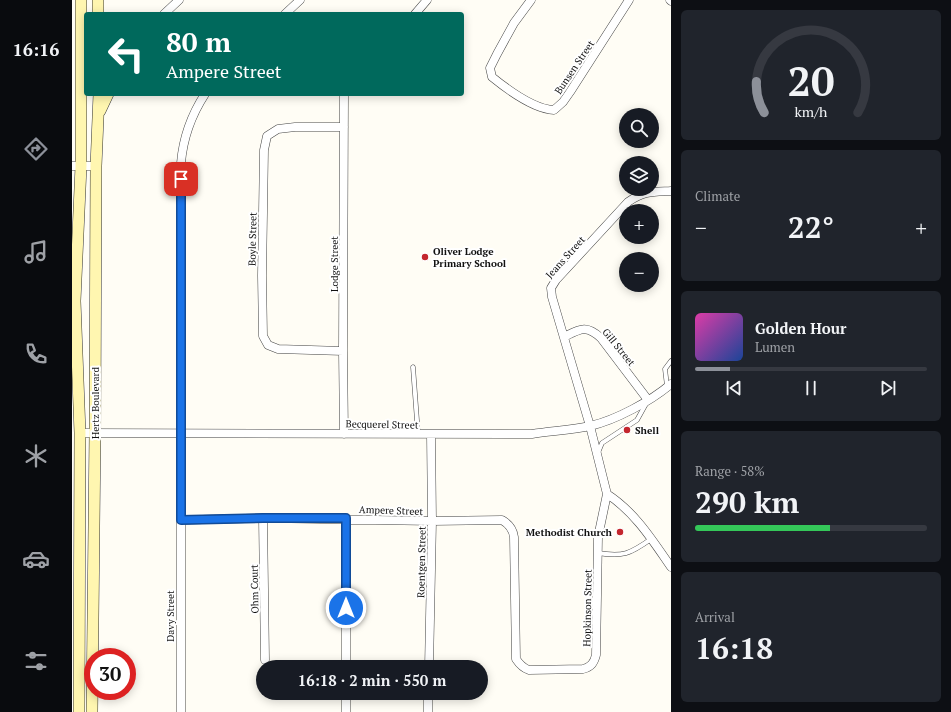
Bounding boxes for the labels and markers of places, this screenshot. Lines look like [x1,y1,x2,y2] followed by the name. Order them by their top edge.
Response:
[164,162,198,196] pin
[433,245,507,270] place label: Oliver Lodge Primary School
[420,252,430,262] marker: Oliver Lodge Primary School
[635,424,660,437] place label: Shell
[622,425,632,435] marker: Shell
[526,526,613,539] place label: Methodist Church
[615,527,625,537] marker: Methodist Church

